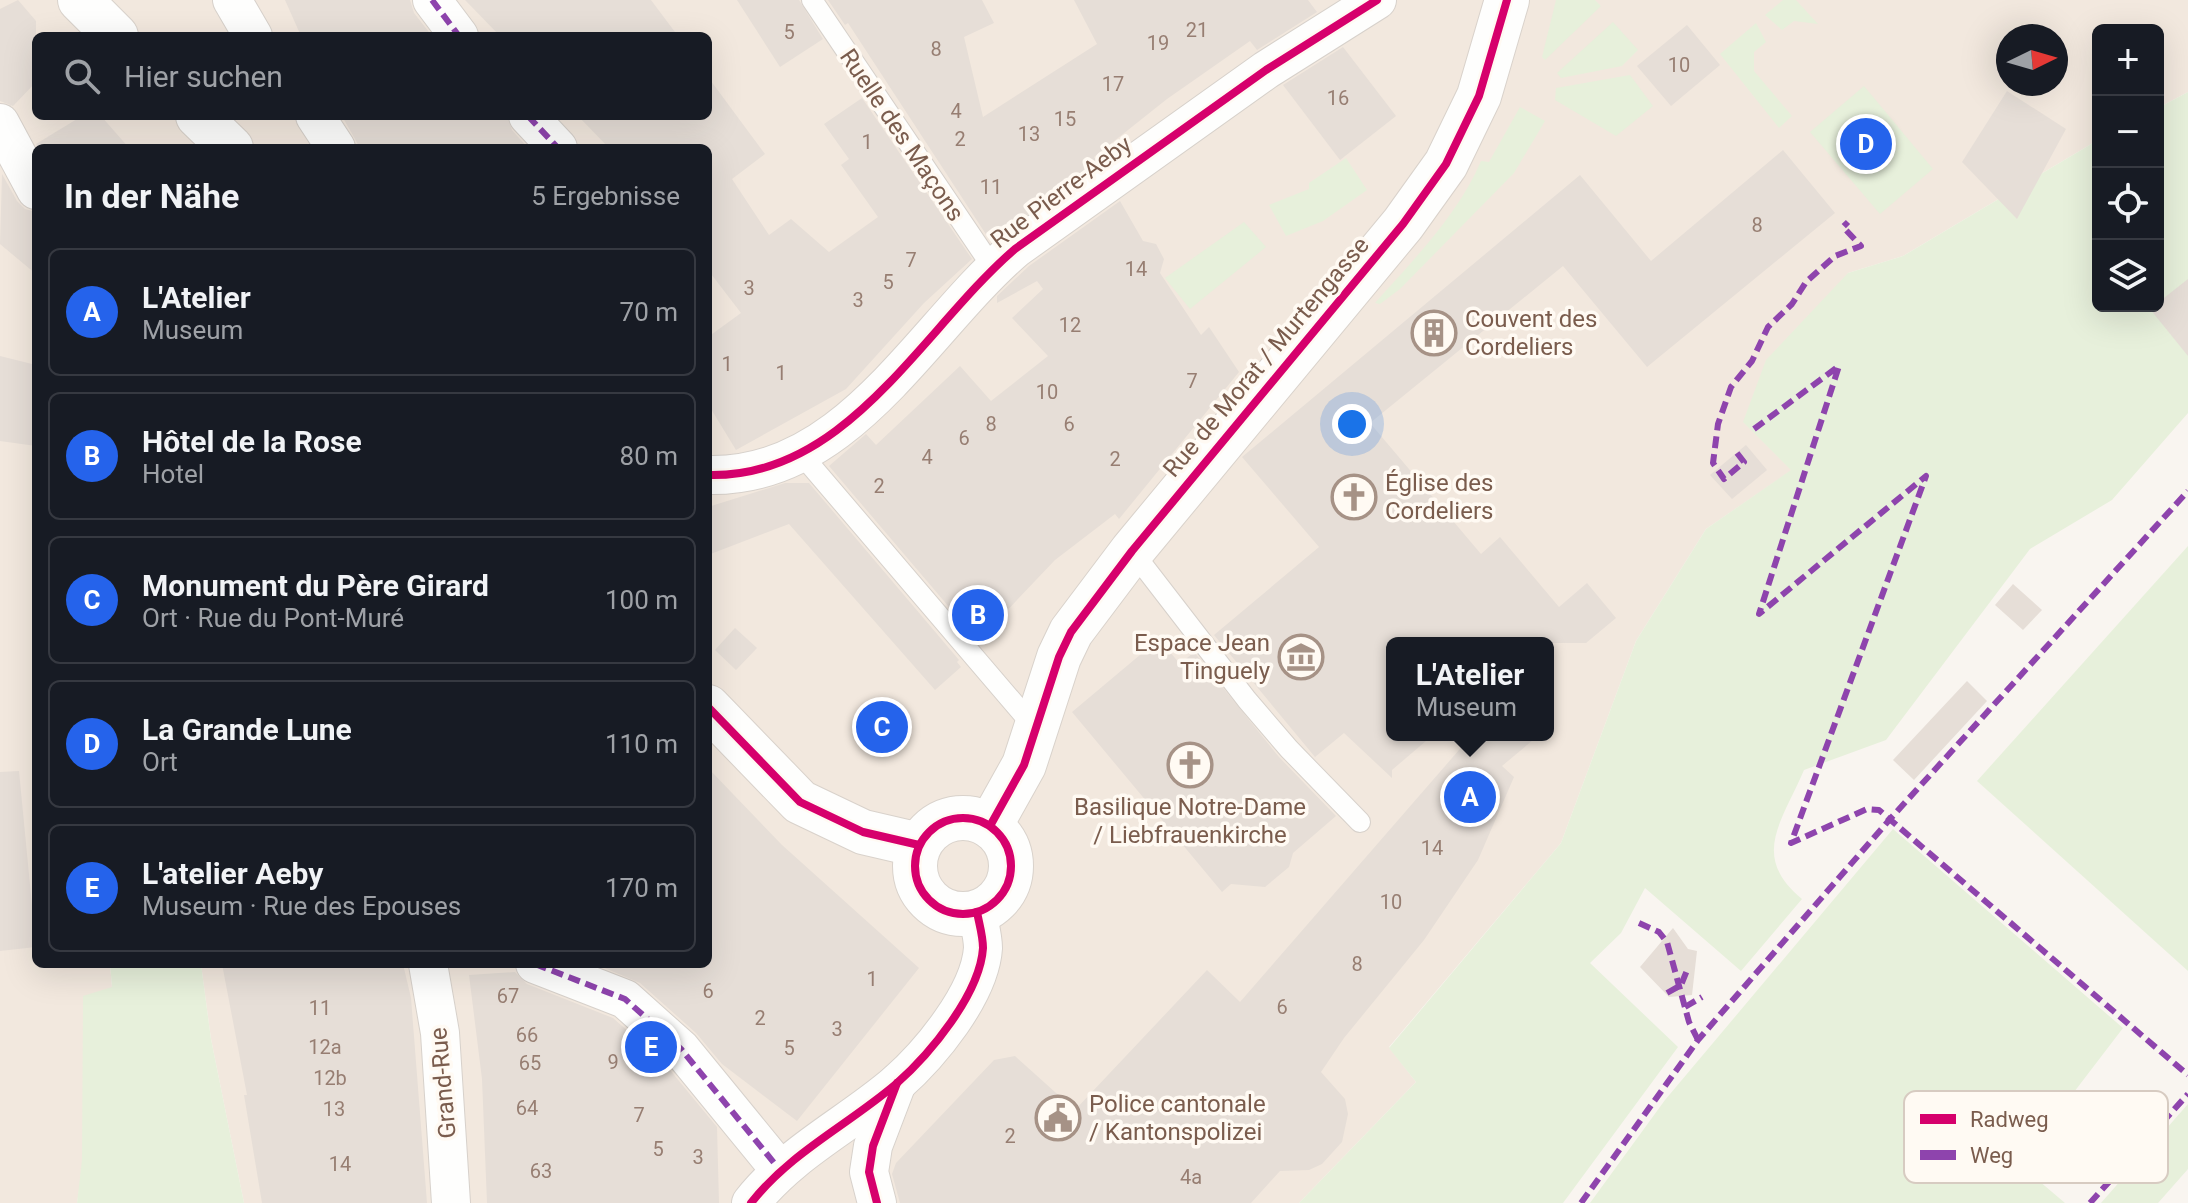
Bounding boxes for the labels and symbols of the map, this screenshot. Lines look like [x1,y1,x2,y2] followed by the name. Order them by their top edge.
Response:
[1186,18,1208,42] house number: 21
[783,20,795,44] house number: 5
[1996,24,2068,96] north arrow
[1147,31,1169,55] house number: 19
[930,37,942,61] house number: 8
[834,44,970,226] street label: Ruelle des Maçons
[1668,53,1690,77] house number: 10
[1102,72,1124,96] house number: 17
[1327,86,1349,110] house number: 16
[950,99,962,123] house number: 4
[1054,107,1076,131] house number: 15
[1840,114,1892,174] pin: D
[1018,122,1040,146] house number: 13
[954,127,966,151] house number: 2
[861,130,873,154] house number: 1
[985,130,1137,254] street label: Rue Pierre-Aeby
[980,175,1002,199] house number: 11
[1751,213,1763,237] house number: 8
[1157,231,1375,483] street label: Rue de Morat / Murtengasse
[905,248,917,272] house number: 7
[1125,257,1147,281] house number: 14
[882,270,894,294] house number: 5
[743,276,755,300] house number: 3
[852,288,864,312] house number: 3
[1465,305,1597,361] place label: Couvent des Cordeliers
[1410,309,1458,357] building icon: Couvent des Cordeliers
[1059,313,1081,337] house number: 12
[721,352,733,376] house number: 1
[775,361,787,385] house number: 1
[1186,369,1198,393] house number: 7
[1036,380,1058,404] house number: 10
[1332,404,1372,444] your location
[985,412,997,436] house number: 8
[1063,412,1075,436] house number: 6
[958,426,970,450] house number: 6
[921,445,933,469] house number: 4
[1109,447,1121,471] house number: 2
[1385,469,1493,525] place label: Église des Cordeliers
[1330,473,1378,521] church icon: Église des Cordeliers
[873,474,885,498] house number: 2
[952,585,1004,645] pin: B
[1134,629,1271,685] place label: Espace Jean Tinguely
[1277,633,1325,681] museum icon: Espace Jean Tinguely
[856,697,908,757] pin: C
[1166,741,1214,789] church icon: Basilique Notre-Dame / Liebfrauenkirche
[1444,767,1496,827] pin: A
[1074,793,1306,849] place label: Basilique Notre-Dame / Liebfrauenkirche
[1421,836,1443,860] house number: 14
[1380,890,1402,914] house number: 10
[1351,952,1363,976] house number: 8
[866,967,878,991] house number: 1
[702,979,714,1003] house number: 6
[497,984,519,1008] house number: 67
[1276,995,1288,1019] house number: 6
[309,996,331,1020] house number: 11
[754,1006,766,1030] house number: 2
[625,1017,677,1077] pin: E
[831,1017,843,1041] house number: 3
[516,1023,538,1047] house number: 66
[424,1026,462,1140] street label: Grand-Rue
[308,1035,342,1059] house number: 12a
[783,1036,795,1060] house number: 5
[607,1050,619,1074] house number: 9
[519,1051,541,1075] house number: 65
[313,1066,347,1090] house number: 12b
[1089,1090,1266,1146] place label: Police cantonale / Kantonspolizei
[1904,1091,2168,1183] legend
[1034,1094,1082,1142] public building icon: Police cantonale / Kantonspolizei
[516,1096,538,1120] house number: 64
[323,1097,345,1121] house number: 13
[633,1103,645,1127] house number: 7
[1970,1107,2048,1132] text: Radweg
[1004,1124,1016,1148] house number: 2
[652,1137,664,1161] house number: 5
[1970,1143,2013,1168] text: Weg
[692,1145,704,1169] house number: 3
[329,1152,351,1176] house number: 14
[530,1159,552,1183] house number: 63
[1180,1165,1202,1189] house number: 4a

